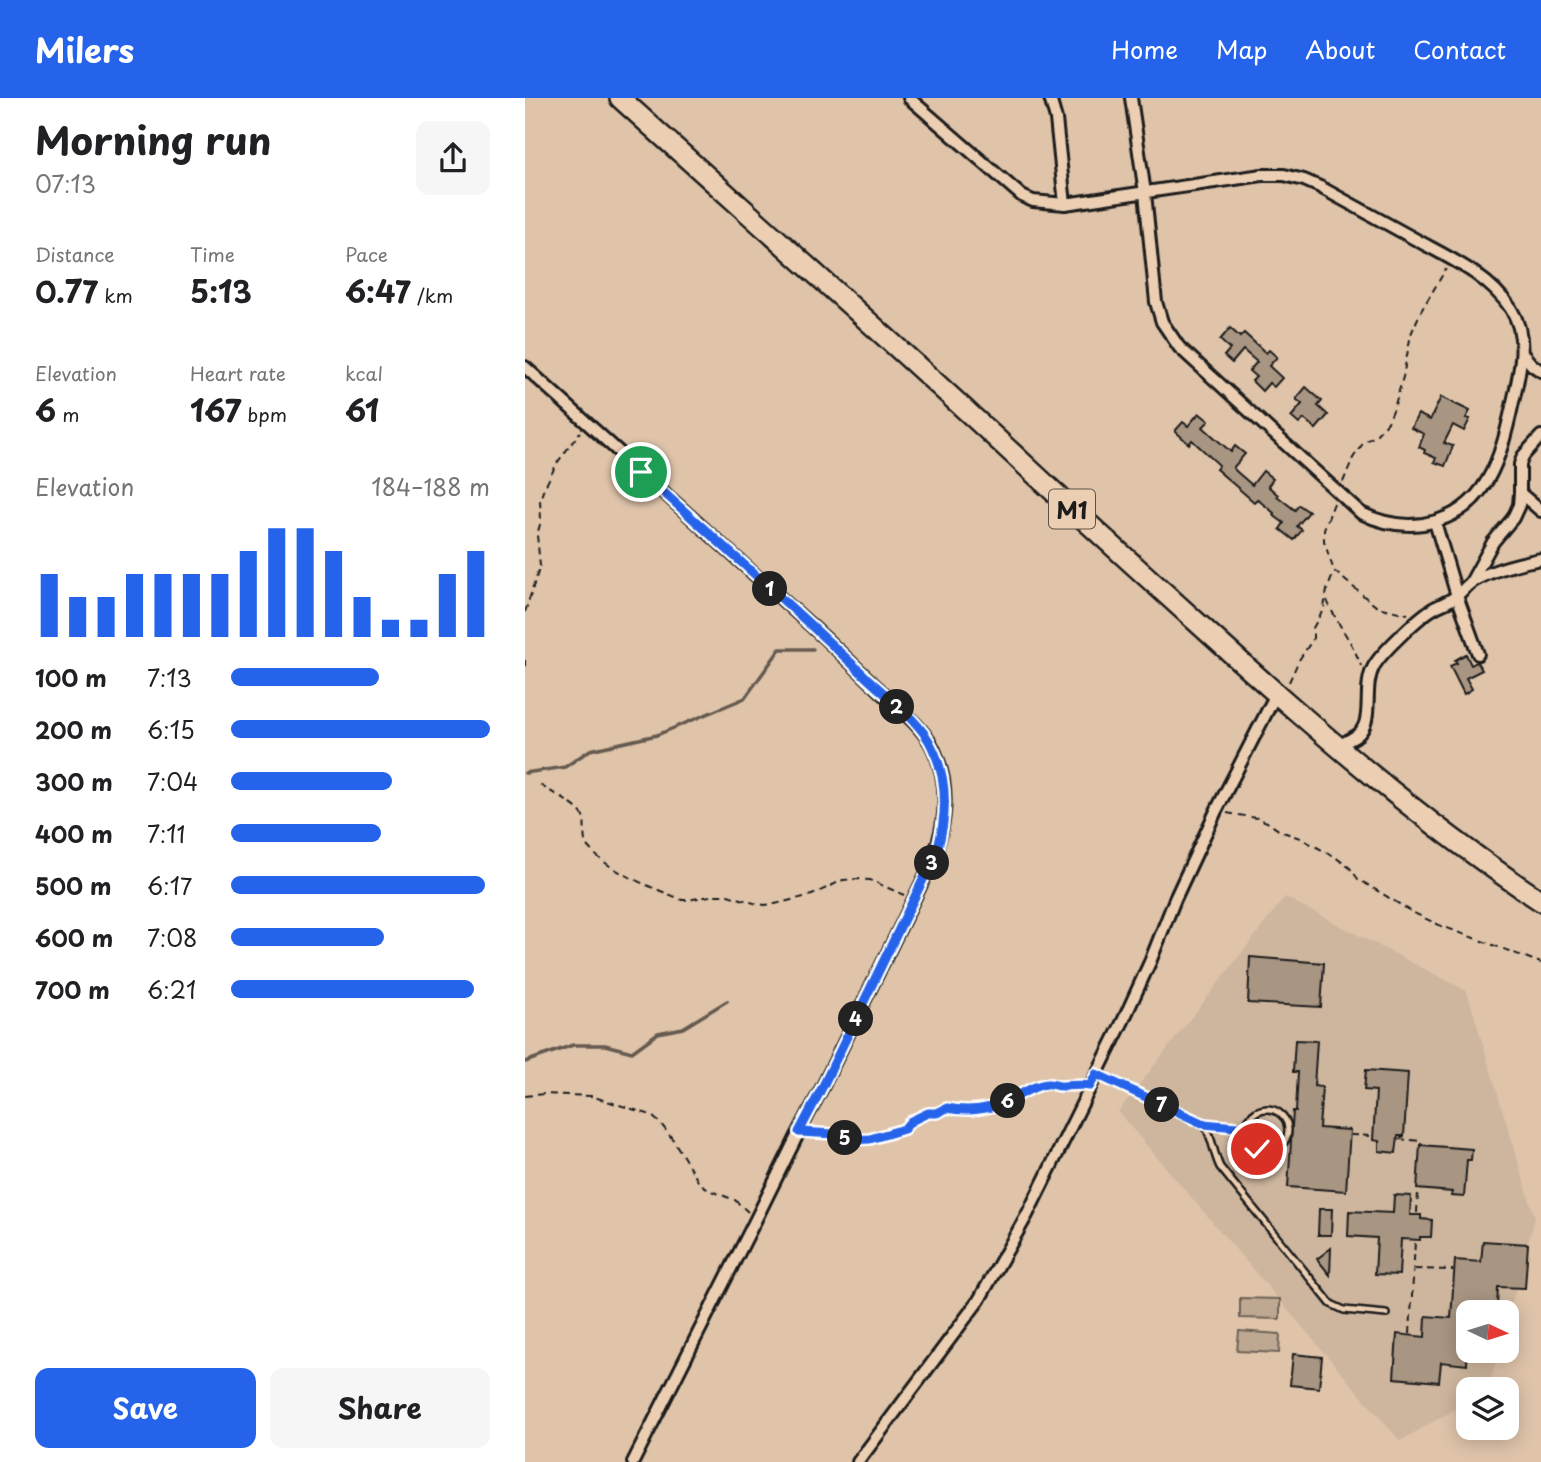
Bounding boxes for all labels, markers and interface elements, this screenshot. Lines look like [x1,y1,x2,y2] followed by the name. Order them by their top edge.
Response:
[35,24,134,74] text: Milers
[1111,31,1178,67] text: Home
[1216,31,1267,67] text: Map
[1305,31,1375,67] text: About
[1413,31,1506,67] text: Contact
[35,111,271,168] text: Morning run
[416,121,490,195] button: share
[35,166,96,201] text: 07:13
[35,240,115,268] text: Distance
[190,240,235,268] text: Time
[345,240,388,268] text: Pace
[35,268,98,313] text: 0.77
[190,268,252,313] text: 5:13
[345,268,411,313] text: 6:47
[98,281,133,309] text: km
[411,281,453,309] text: /km
[35,359,117,387] text: Elevation
[190,359,286,387] text: Heart rate
[345,359,383,387] text: kcal
[35,387,56,432] text: 6
[190,387,241,432] text: 167
[345,387,379,432] text: 61
[56,400,80,428] text: m
[241,400,287,428] text: bpm
[611,442,671,502] pin
[622,453,660,491] icon: arrive
[35,469,134,504] text: Elevation
[371,469,490,504] text: 184–188 m
[1049,490,1095,528] road number: M1
[753,572,787,606] pin: 1
[765,574,774,602] text: 1
[35,660,107,695] text: 100 m
[147,660,192,695] text: 7:13
[879,690,915,724] pin: 2
[890,692,903,720] text: 2
[35,712,112,747] text: 200 m
[147,712,195,747] text: 6:15
[35,764,113,799] text: 300 m
[147,764,198,799] text: 7:04
[35,816,113,851] text: 400 m
[147,816,186,851] text: 7:11
[915,846,949,880] pin: 3
[925,848,938,876] text: 3
[35,868,112,903] text: 500 m
[147,868,192,903] text: 6:17
[35,920,113,955] text: 600 m
[147,920,198,955] text: 7:08
[35,972,110,1007] text: 700 m
[147,972,196,1007] text: 6:21
[839,1002,873,1037] pin: 4
[849,1004,862,1032] text: 4
[991,1084,1025,1118] pin: 6
[1001,1086,1014,1114] text: 6
[1145,1088,1179,1122] pin: 7
[1156,1090,1167,1118] text: 7
[1227,1119,1287,1179] pin
[827,1121,863,1156] pin: 5
[838,1123,851,1151] text: 5
[1238,1130,1276,1168] icon: check
[1456,1300,1519,1363] north arrow
[1456,1300,1519,1440] map controls
[35,1368,256,1448] button: Save
[270,1368,490,1448] button: Share
[1456,1377,1519,1440] button: layers

